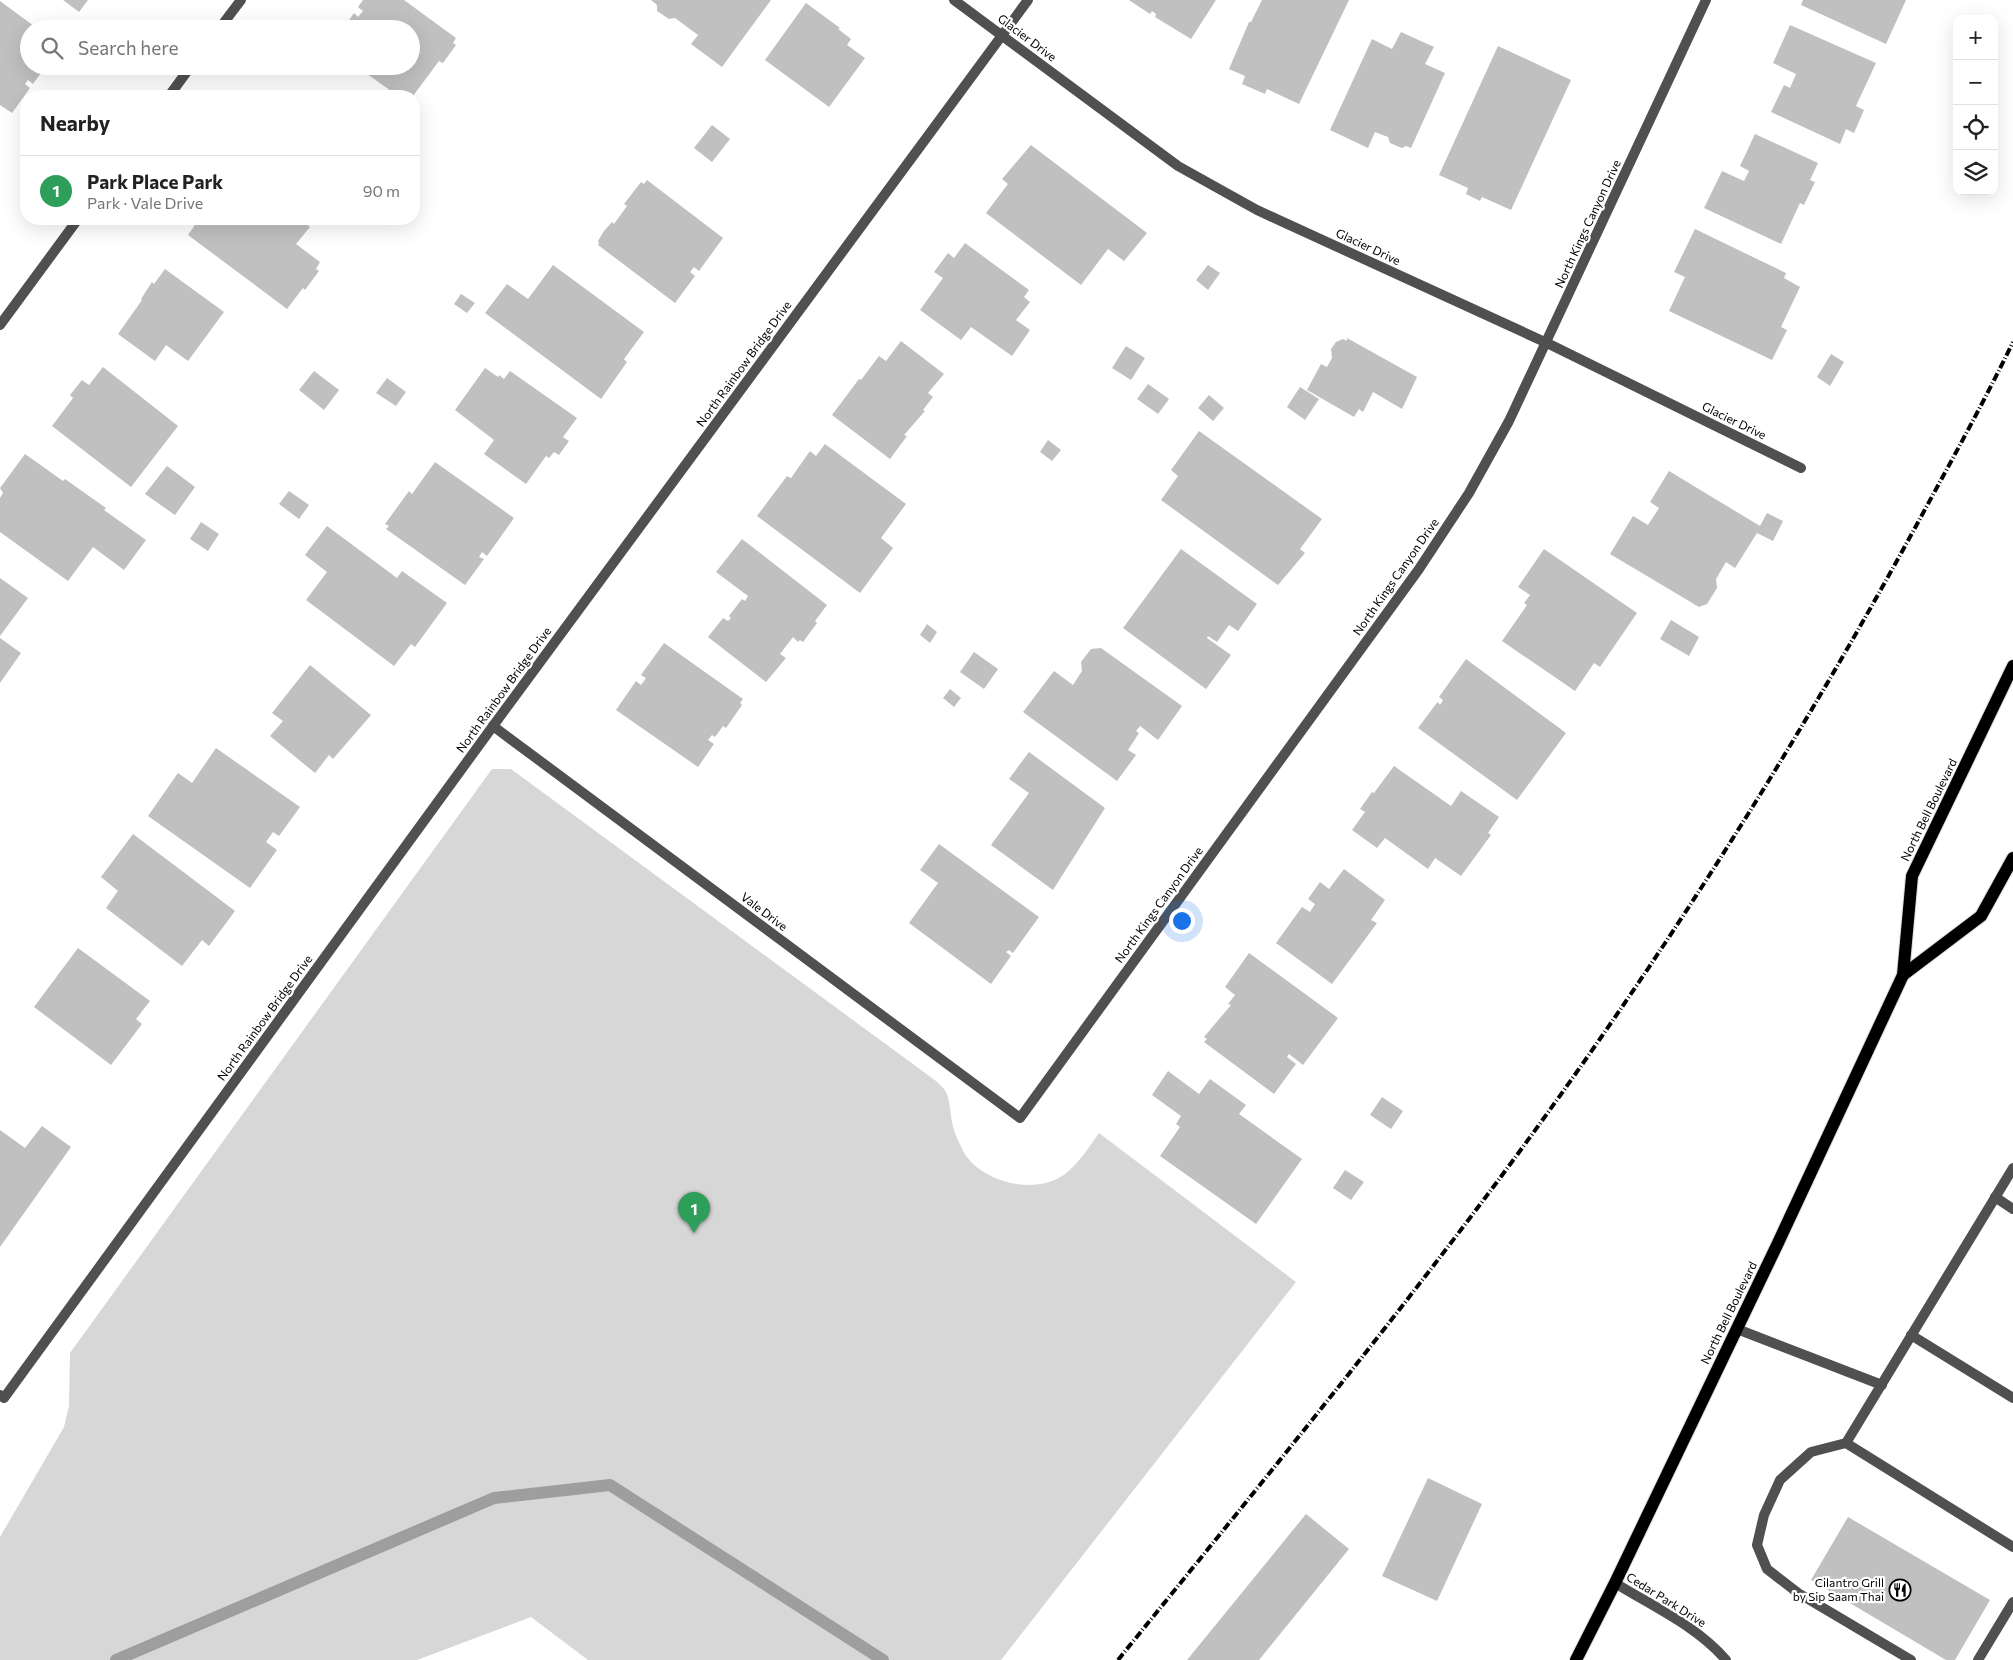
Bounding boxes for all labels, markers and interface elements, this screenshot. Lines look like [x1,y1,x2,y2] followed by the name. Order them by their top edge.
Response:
[996,11,1060,64] street label: Glacier Drive
[1953,15,1998,195] map controls
[1953,15,1998,60] button: +
[20,20,420,75] search box
[38,34,66,62] icon: search
[78,36,178,59] text: Search here
[1953,60,1998,105] button: −
[1953,105,1998,150] button: locate
[40,110,110,135] text: Nearby
[1953,150,1998,195] button: layers
[1551,157,1623,290] street label: North Kings Canyon Drive
[87,170,223,193] text: Park Place Park
[52,181,60,200] text: 1
[363,181,400,200] text: 90 m
[87,193,203,212] text: Park · Vale Drive
[1334,225,1403,267] street label: Glacier Drive
[693,298,793,429] street label: North Rainbow Bridge Drive
[1700,399,1769,442] street label: Glacier Drive
[1349,515,1441,638] street label: North Kings Canyon Drive
[453,624,553,755] street label: North Rainbow Bridge Drive
[1897,756,1959,863] street label: North Bell Boulevard
[1111,844,1205,965] street label: North Kings Canyon Drive
[739,889,791,933] street label: Vale Drive
[1169,908,1195,934] your location
[214,952,314,1083] street label: North Rainbow Bridge Drive
[678,1192,710,1233] pin: 1
[1697,1259,1759,1366] street label: North Bell Boulevard
[1624,1569,1709,1629] street label: Cedar Park Drive
[1793,1575,1884,1603] place label: Cilantro Grill by Sip Saam Thai
[1888,1578,1912,1602] restaurant icon: Cilantro Grill by Sip Saam Thai

